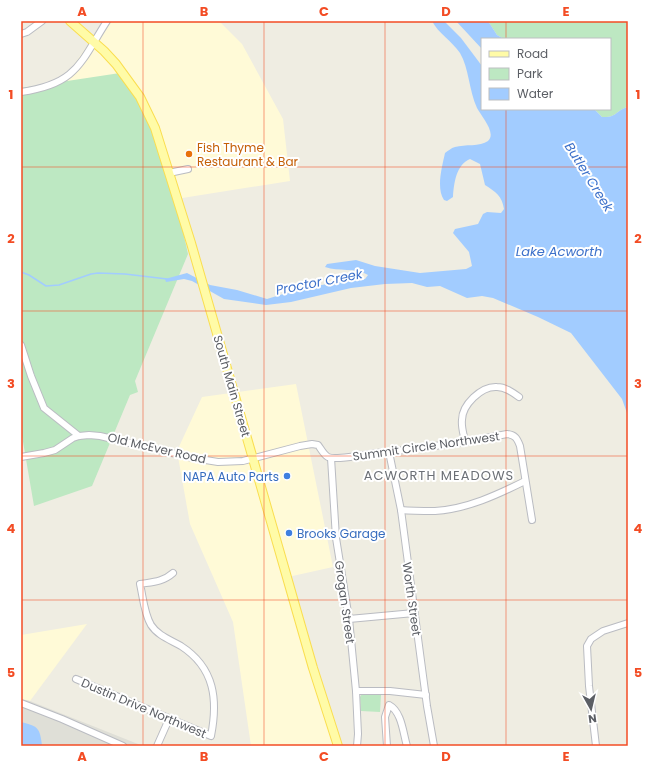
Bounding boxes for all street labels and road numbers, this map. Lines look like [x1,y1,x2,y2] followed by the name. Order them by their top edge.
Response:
[209,333,255,439] street label: South Main Street
[351,427,501,465] street label: Summit Circle Northwest
[106,428,208,468] street label: Old McEver Road
[331,559,359,645] street label: Grogan Street
[398,561,426,637] street label: Worth Street
[79,674,209,742] street label: Dustin Drive Northwest

